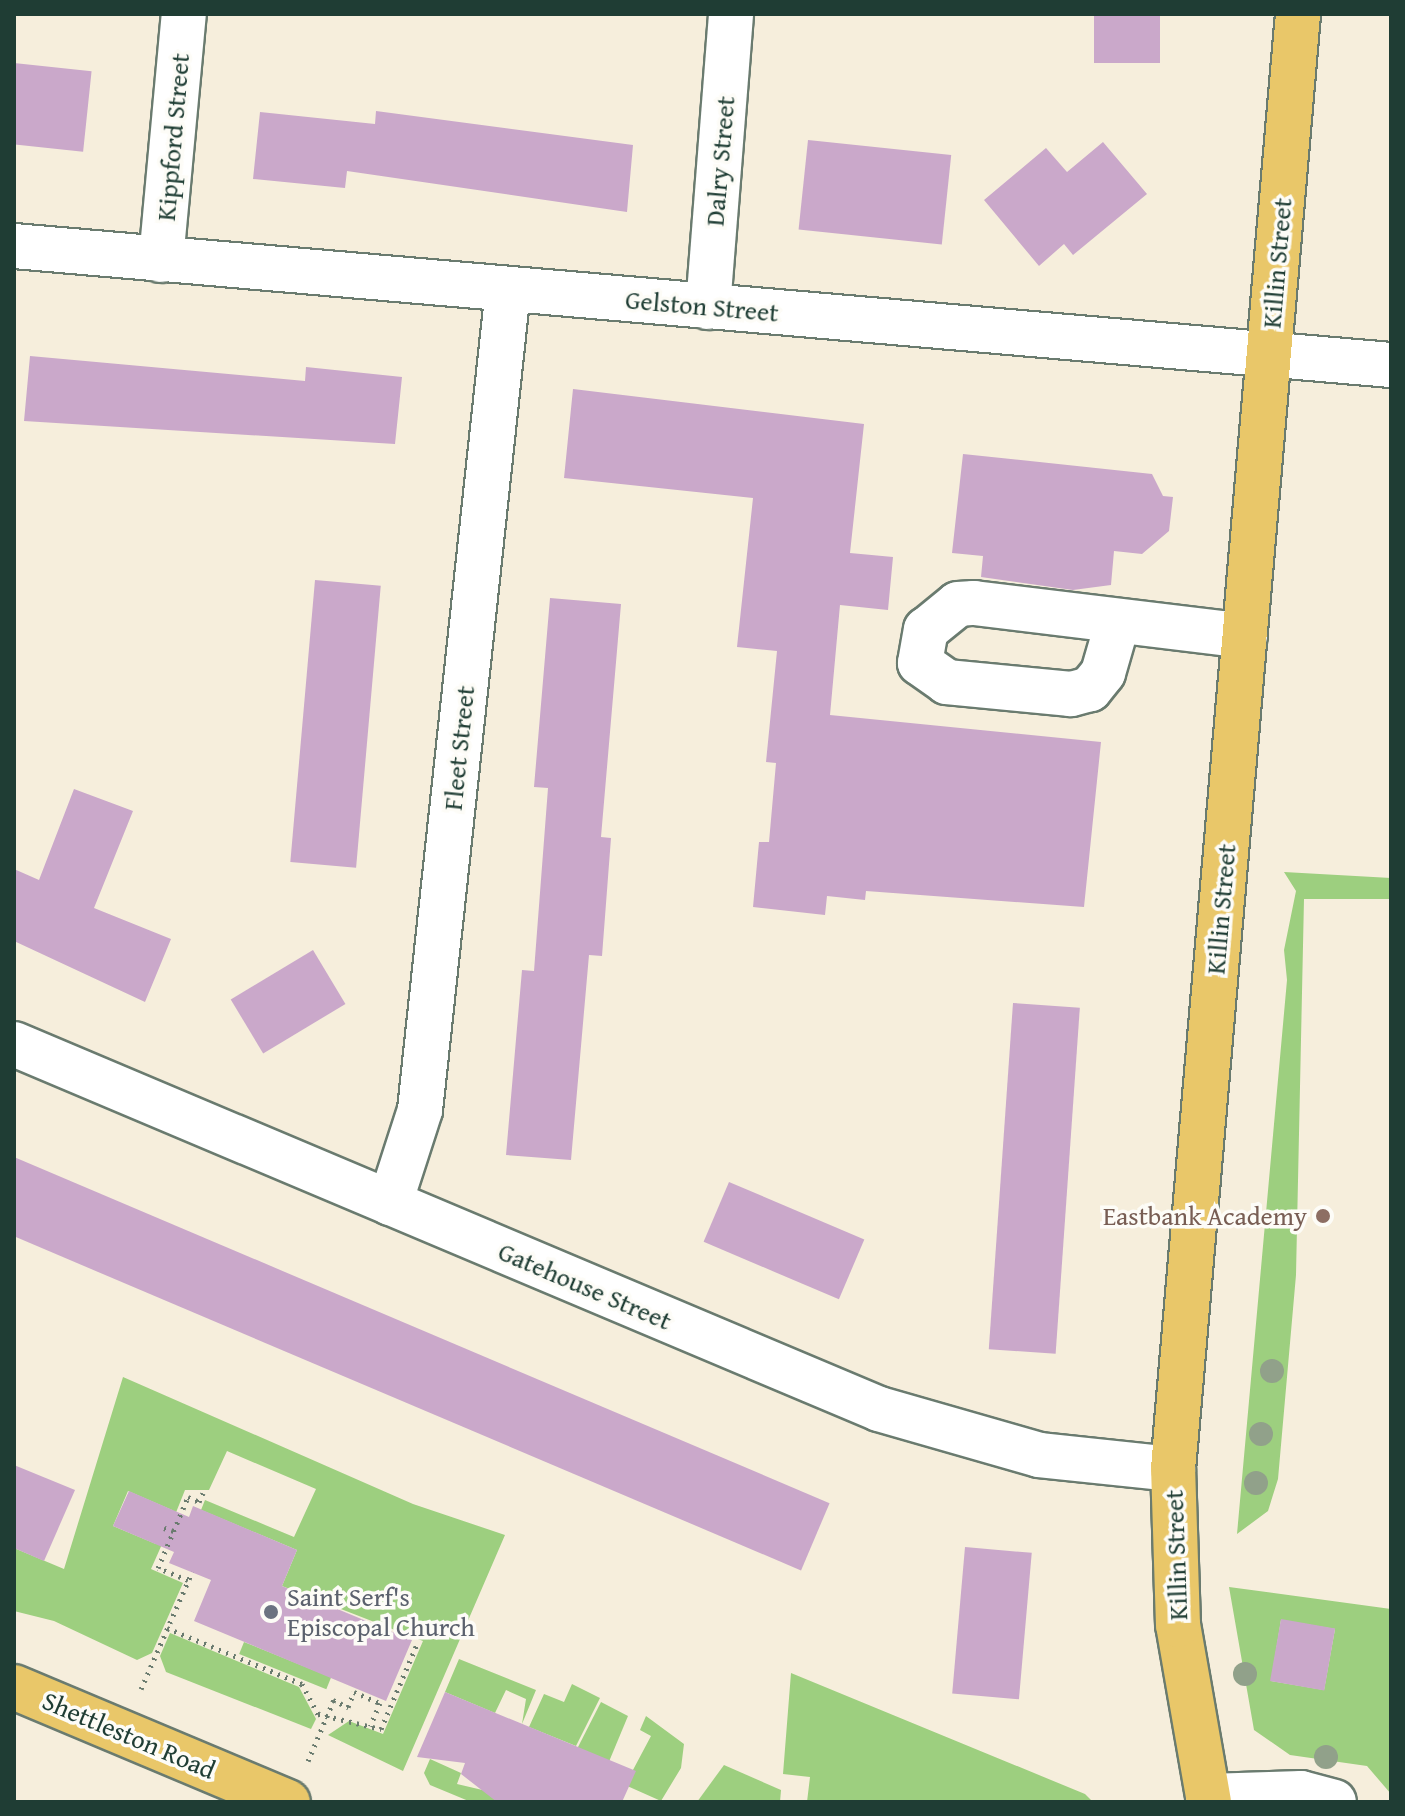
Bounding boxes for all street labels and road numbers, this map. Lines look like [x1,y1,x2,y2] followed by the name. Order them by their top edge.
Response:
[150,52,196,222] street label: Kippford Street
[699,95,741,227] street label: Dalry Street
[1256,197,1298,329] street label: Killin Street
[624,284,780,328] street label: Gelston Street
[437,684,481,812] street label: Fleet Street
[1200,843,1242,975] street label: Killin Street
[494,1236,676,1336] street label: Gatehouse Street
[1158,1489,1194,1621] street label: Killin Street
[38,1685,220,1785] street label: Shettleston Road

